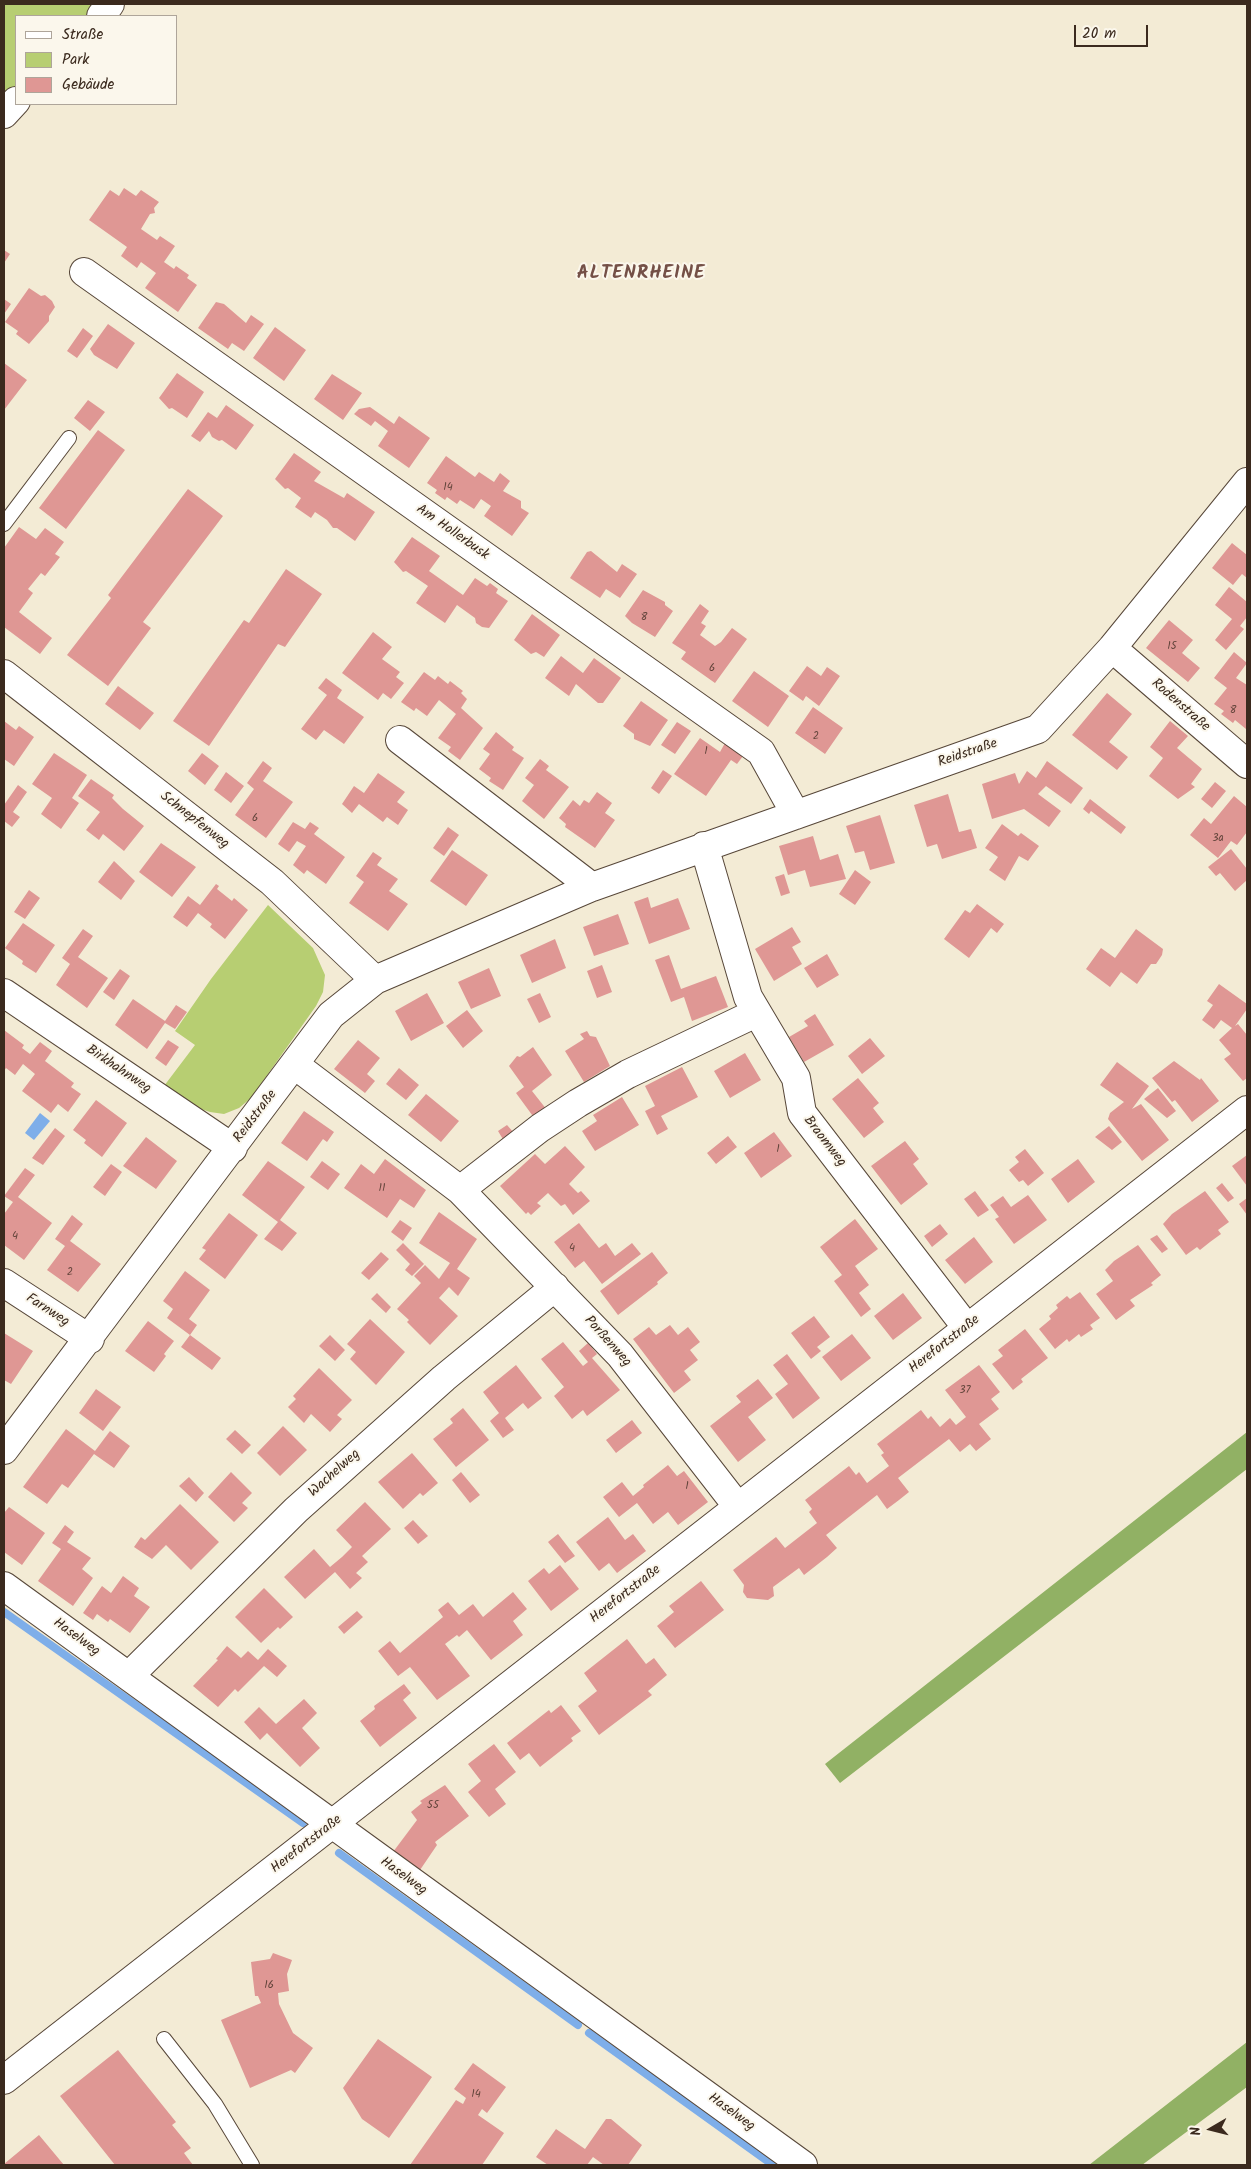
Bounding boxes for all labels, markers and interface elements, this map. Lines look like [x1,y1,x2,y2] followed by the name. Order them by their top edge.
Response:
[15,15,178,105] legend
[1076,15,1150,47] scale bar
[1082,22,1116,46] text: 20 m
[62,23,103,47] text: Straße
[62,48,89,72] text: Park
[62,73,114,97] text: Gebäude
[575,264,707,286] district label: ALTENRHEINE
[443,481,453,495] house number: 14
[412,502,492,564] street label: Am Hollerbusk
[641,611,647,625] house number: 8
[1167,640,1177,654] house number: 15
[709,662,715,676] house number: 6
[1147,676,1213,736] street label: Rodenstraße
[1230,704,1236,718] house number: 8
[813,730,819,744] house number: 2
[936,736,1000,772] street label: Reidstraße
[704,745,708,759] house number: 1
[156,789,232,853] street label: Schnepfenweg
[252,812,258,826] house number: 6
[1212,832,1224,846] house number: 3a
[82,1042,154,1098] street label: Birkhahnweg
[231,1087,281,1147] street label: Reidstraße
[799,1113,849,1171] street label: Braomweg
[776,1143,780,1157] house number: 1
[379,1182,385,1196] house number: 11
[12,1230,18,1244] house number: 4
[569,1242,575,1256] house number: 4
[67,1266,73,1280] house number: 2
[22,1291,72,1331] street label: Farnweg
[906,1312,984,1378] street label: Herefortstraße
[580,1313,634,1371] street label: Porßenweg
[959,1384,971,1398] house number: 37
[306,1447,364,1501] street label: Wachelweg
[685,1480,689,1494] house number: 1
[587,1562,665,1628] street label: Herefortstraße
[49,1615,103,1661] street label: Haselweg
[427,1799,439,1813] house number: 55
[268,1812,346,1878] street label: Herefortstraße
[376,1854,430,1900] street label: Haselweg
[264,1979,274,1993] house number: 16
[471,2088,481,2102] house number: 14
[704,2090,758,2136] street label: Haselweg
[1186,2104,1236,2154] north arrow
[1185,2125,1208,2137] text: N

